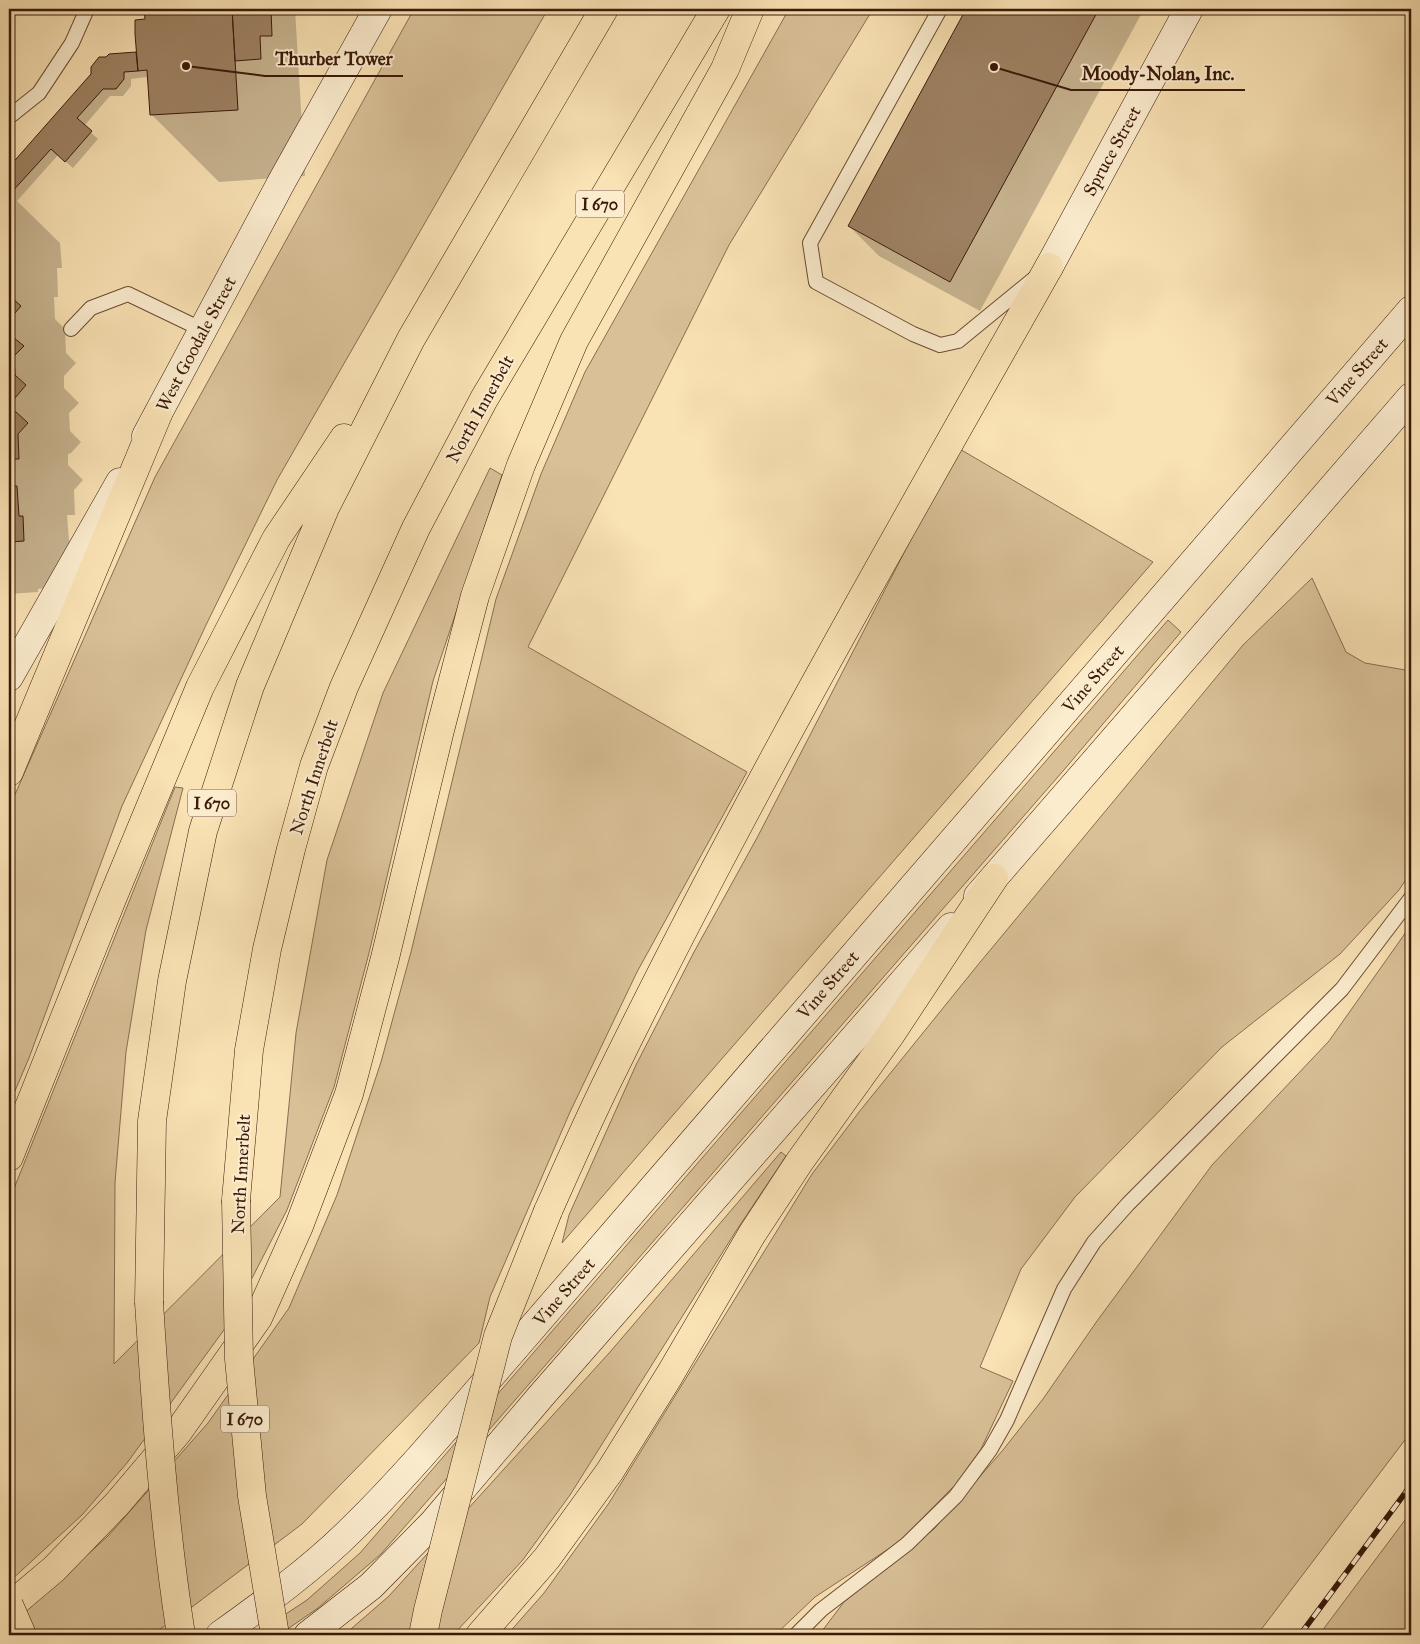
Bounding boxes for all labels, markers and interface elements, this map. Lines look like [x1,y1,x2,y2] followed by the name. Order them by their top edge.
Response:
[265,42,403,76] callout: Thurber Tower
[274,47,394,70] text: Thurber Tower
[1071,56,1245,90] callout: Moody-Nolan, Inc.
[1081,62,1235,86] text: Moody-Nolan, Inc.
[1078,102,1146,200] street label: Spruce Street
[576,190,624,218] road number: I 670
[151,272,241,415] street label: West Goodale Street
[1321,333,1393,411] street label: Vine Street
[441,351,519,467] street label: North Innerbelt
[1057,640,1129,718] street label: Vine Street
[285,716,343,837] street label: North Innerbelt
[188,790,236,816] road number: I 670
[792,946,864,1024] street label: Vine Street
[227,1113,255,1234] street label: North Innerbelt
[528,1253,600,1331] street label: Vine Street
[221,1406,269,1432] road number: I 670

